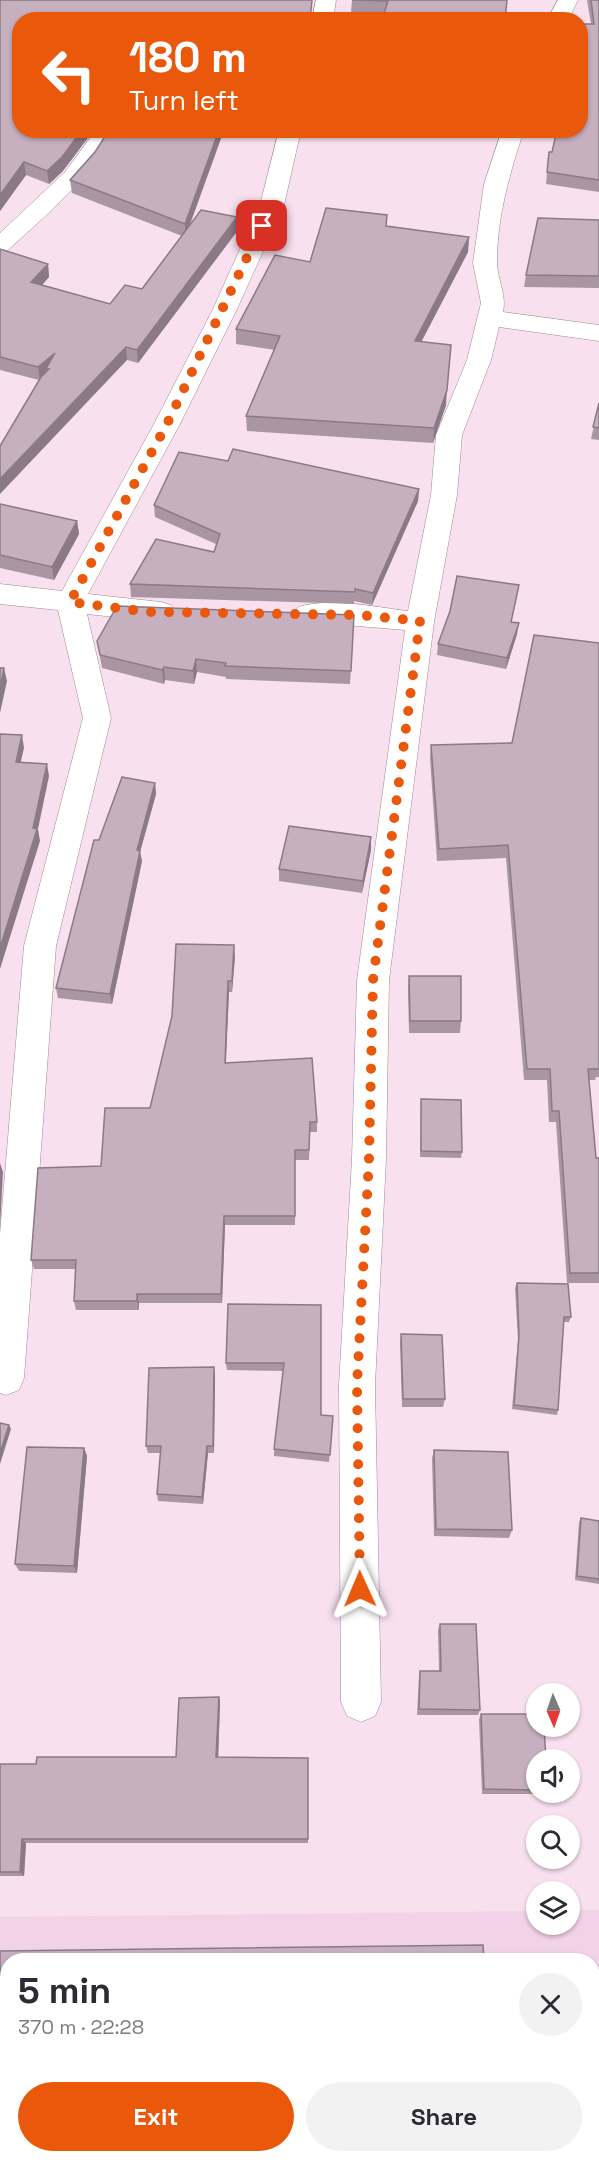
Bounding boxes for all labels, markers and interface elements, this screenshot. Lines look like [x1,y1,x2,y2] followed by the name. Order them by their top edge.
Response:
[129,31,247,84] text: 180 m
[30,36,108,114] icon: left
[129,83,239,118] text: Turn left
[236,200,287,251] pin
[245,209,278,242] icon: arrive
[328,1557,392,1621] position arrow
[526,1683,580,1737] north arrow
[526,1683,580,1935] map controls
[526,1749,580,1803] button: sound
[526,1815,580,1869] button: search
[526,1881,580,1935] button: layers
[18,1968,111,2014] text: 5 min
[519,1973,582,2036] button: close
[18,2014,144,2040] text: 370 m · 22:28
[18,2082,294,2151] button: Exit
[306,2082,582,2151] button: Share

